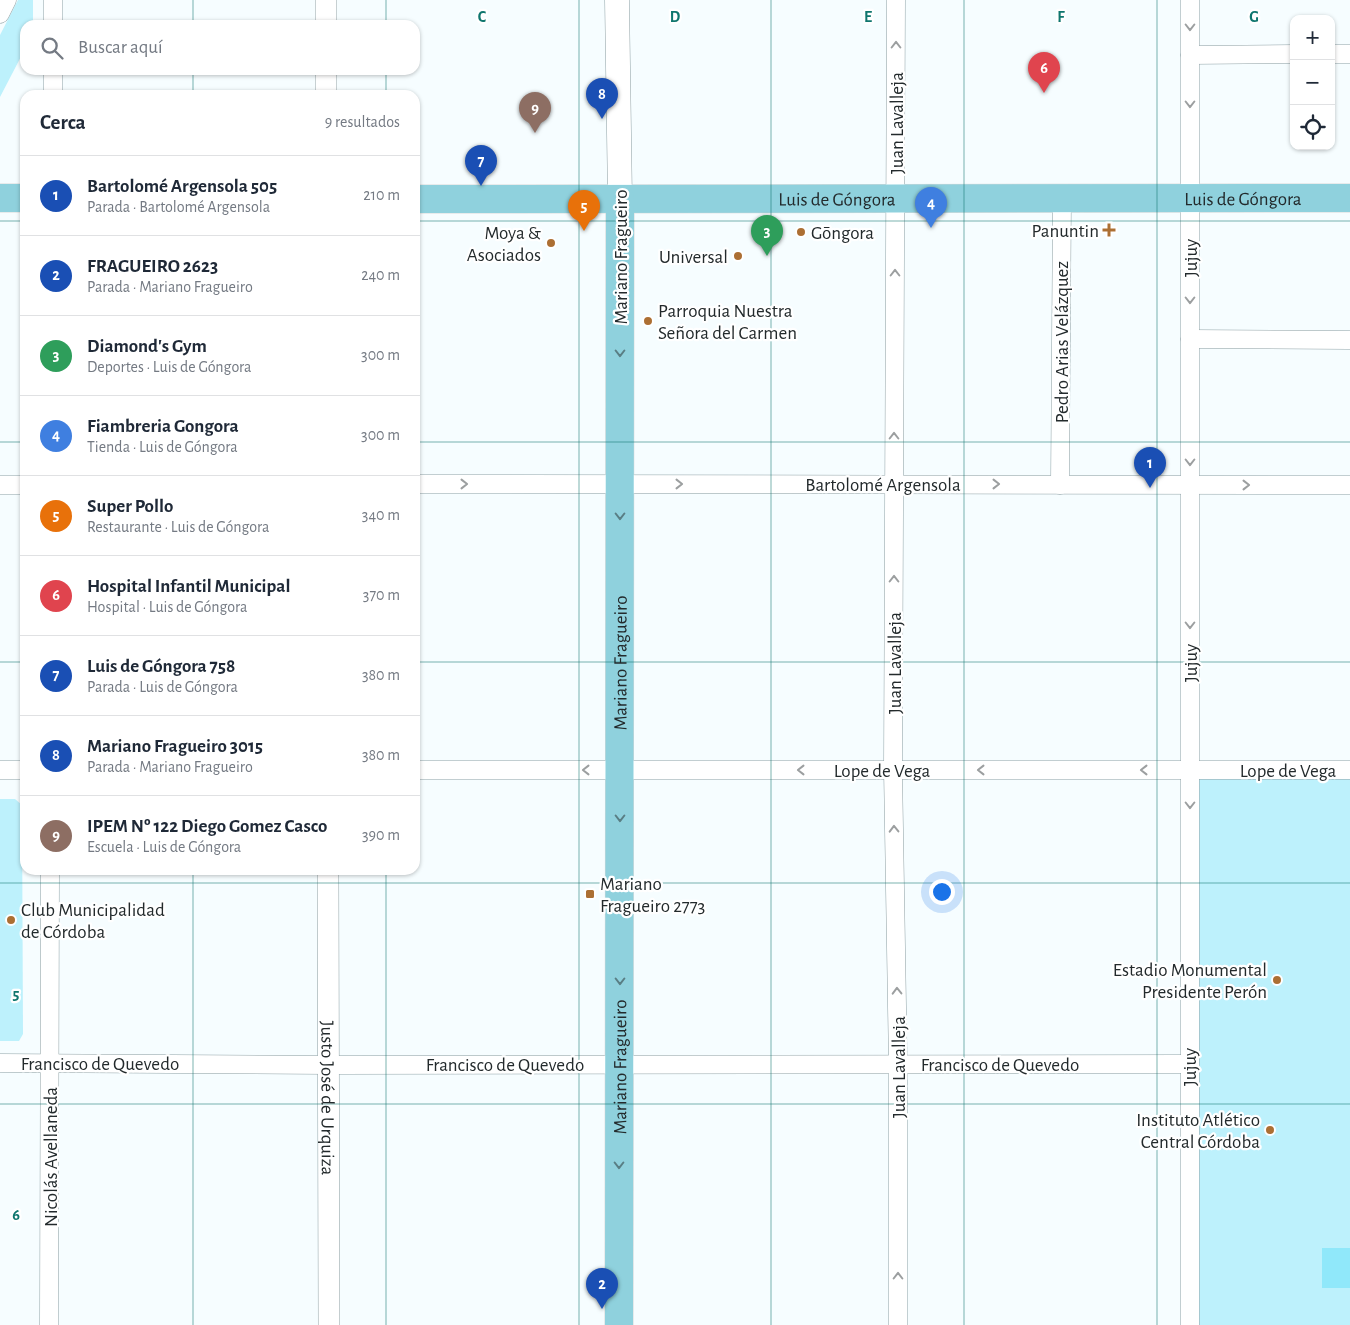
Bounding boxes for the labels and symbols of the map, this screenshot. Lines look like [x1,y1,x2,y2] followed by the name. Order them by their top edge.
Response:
[478,9,487,25] text: C
[670,9,681,25] text: D
[864,9,872,25] text: E
[1057,9,1065,25] text: F
[1249,9,1259,25] text: G
[1185,24,1195,32] one-way arrow
[891,41,901,49] one-way arrow
[1028,52,1060,93] pin: 6
[888,72,907,174] street label: Juan Lavalleja
[586,78,618,119] pin: 8
[519,92,551,133] pin: 9
[1185,100,1195,108] one-way arrow
[465,145,497,186] pin: 7
[915,187,947,228] pin: 4
[568,190,600,231] pin: 5
[612,190,631,324] street label: Mariano Fragueiro
[778,190,896,210] street label: Luis de Góngora
[1184,190,1302,209] street label: Luis de Góngora
[751,215,783,256] pin: 3
[1031,222,1099,241] place label: Panuntin
[467,224,541,265] place label: Moya & Asociados
[811,224,874,243] place label: Gōngora
[1103,224,1115,236] marker: Panuntin
[795,226,807,238] marker: Gōngora
[545,237,557,249] marker: Moya & Asociados
[1182,239,1201,277] street label: Jujuy
[659,248,728,267] place label: Universal
[732,250,744,262] marker: Universal
[1053,261,1072,423] street label: Pedro Arias Velázquez
[890,269,900,276] one-way arrow
[1185,296,1195,304] one-way arrow
[658,302,797,343] place label: Parroquia Nuestra Señora del Carmen
[642,315,654,327] marker: Parroquia Nuestra Señora del Carmen
[615,350,625,357] one-way arrow
[889,431,900,439] one-way arrow
[1134,447,1166,488] pin: 1
[1185,459,1195,467] one-way arrow
[805,476,961,495] street label: Bartolomé Argensola
[460,479,468,489] one-way arrow
[675,479,683,489] one-way arrow
[992,479,1000,489] one-way arrow
[1242,480,1250,490] one-way arrow
[615,512,625,520] one-way arrow
[889,575,899,582] one-way arrow
[612,595,631,731] street label: Mariano Fragueiro
[886,612,905,714] street label: Juan Lavalleja
[1185,622,1195,629] one-way arrow
[1182,644,1201,682] street label: Jujuy
[834,762,930,781] street label: Lope de Vega
[1240,762,1336,781] street label: Lope de Vega
[582,765,590,775] one-way arrow
[797,765,804,775] one-way arrow
[977,765,984,775] one-way arrow
[1139,765,1147,775] one-way arrow
[1185,802,1195,809] one-way arrow
[615,814,625,822] one-way arrow
[889,825,899,832] one-way arrow
[600,875,705,916] place label: Mariano Fragueiro 2773
[929,879,955,905] your location
[584,888,596,900] marker: Mariano Fragueiro 2773
[21,901,165,942] place label: Club Municipalidad de Córdoba
[5,914,17,926] marker: Club Municipalidad de Córdoba
[1113,961,1267,1002] place label: Estadio Monumental Presidente Perón
[1271,974,1283,986] marker: Estadio Monumental Presidente Perón
[615,977,625,985] one-way arrow
[13,986,20,1002] text: 5
[892,987,902,995] one-way arrow
[611,999,630,1135] street label: Mariano Fragueiro
[890,1016,909,1118] street label: Juan Lavalleja
[317,1021,337,1176] street label: Justo José de Urquiza
[1181,1048,1200,1086] street label: Jujuy
[21,1055,179,1074] street label: Francisco de Quevedo
[426,1056,584,1075] street label: Francisco de Quevedo
[921,1056,1079,1075] street label: Francisco de Quevedo
[42,1087,61,1227] street label: Nicolás Avellaneda
[1136,1111,1260,1152] place label: Instituto Atlético Central Córdoba
[1264,1124,1276,1136] marker: Instituto Atlético Central Córdoba
[614,1162,624,1169] one-way arrow
[12,1207,20,1223] text: 6
[586,1268,618,1309] pin: 2
[893,1272,903,1280] one-way arrow

